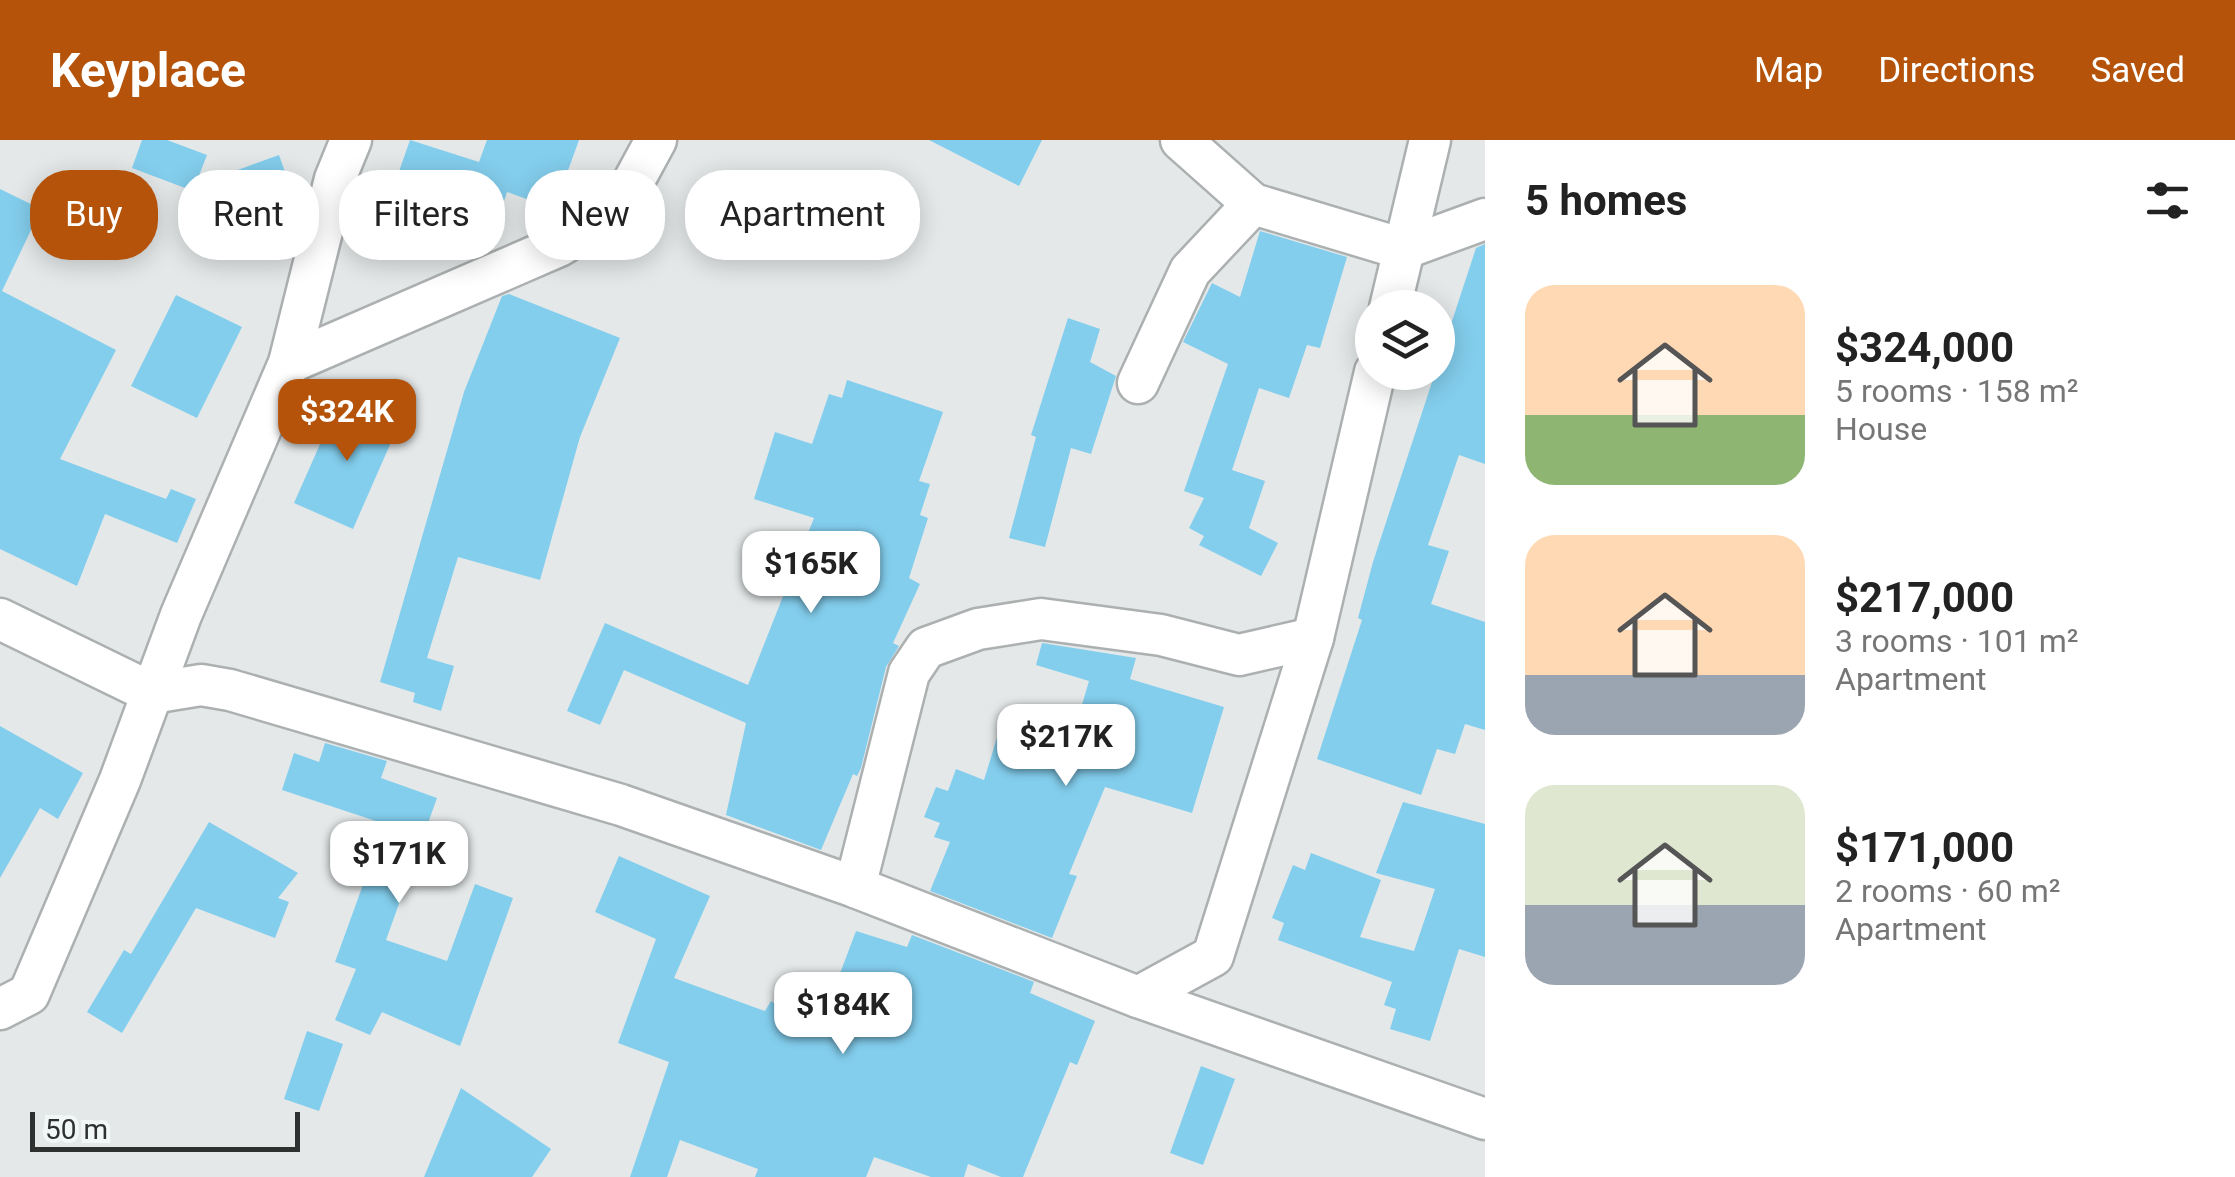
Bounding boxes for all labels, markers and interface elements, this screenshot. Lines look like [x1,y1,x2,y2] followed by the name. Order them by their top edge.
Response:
[50,42,246,99] text: Keyplace
[1754,50,1823,91] text: Map
[1878,50,2035,91] text: Directions
[2090,50,2185,91] text: Saved
[30,170,158,260] chip: Buy
[178,170,319,260] chip: Rent
[339,170,505,260] chip: Filters
[525,170,665,260] chip: New
[685,170,920,260] chip: Apartment
[2140,173,2195,228] icon: filters
[1525,176,1687,225] text: 5 homes
[1355,290,1455,390] map controls
[1355,290,1455,390] button: layers
[1835,323,2014,372] text: $324,000
[1605,325,1725,445] icon: home
[1835,372,2078,410] text: 5 rooms · 158 m²
[277,379,417,464] pin: $324K
[300,392,394,430] text: $324K
[1835,410,1927,448] text: House
[741,531,881,616] pin: $165K
[764,544,858,582] text: $165K
[1835,573,2014,622] text: $217,000
[1605,575,1725,695] icon: home
[1835,622,2078,660] text: 3 rooms · 101 m²
[1835,660,1987,698] text: Apartment
[996,704,1136,789] pin: $217K
[1019,717,1113,755] text: $217K
[329,821,469,906] pin: $171K
[1835,823,2014,872] text: $171,000
[1605,825,1725,945] icon: home
[352,834,446,872] text: $171K
[1835,872,2060,910] text: 2 rooms · 60 m²
[1835,910,1987,948] text: Apartment
[773,972,913,1057] pin: $184K
[796,985,890,1023] text: $184K
[30,1107,300,1152] scale bar
[45,1113,108,1146] text: 50 m

